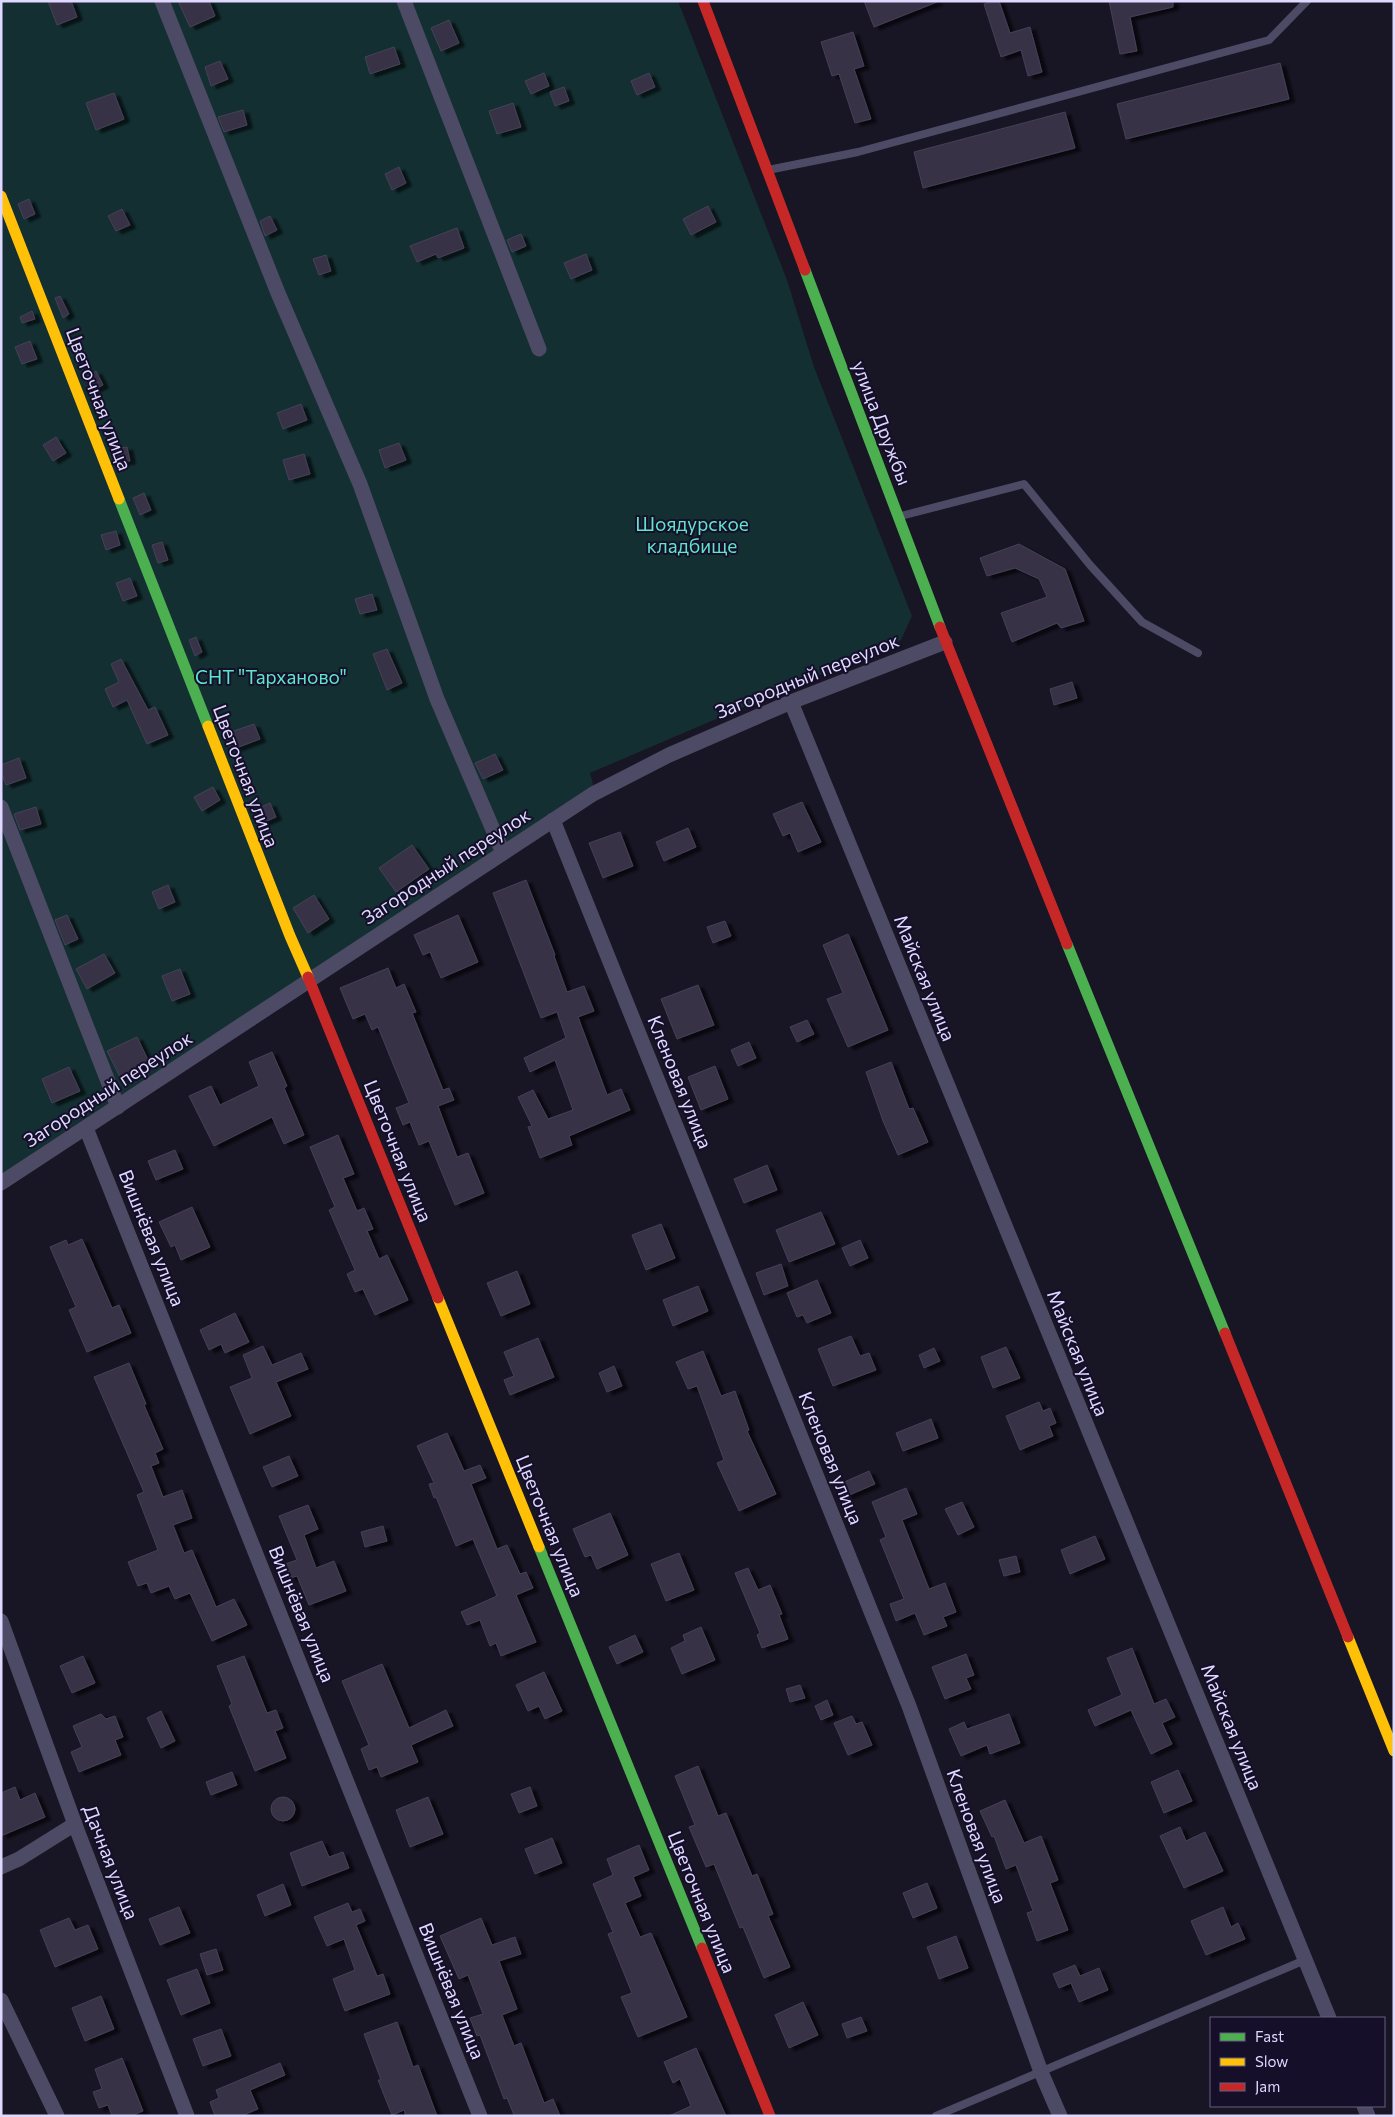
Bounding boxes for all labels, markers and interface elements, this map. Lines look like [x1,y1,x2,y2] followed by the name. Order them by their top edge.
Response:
[62,324,137,474] street label: Цветочная улица
[848,357,917,488] street label: улица Дружбы
[635,512,749,557] park label: Шоядурское кладбище
[712,628,902,723] street label: Загородный переулок
[195,665,347,688] park label: СНТ "Тарханово"
[209,701,284,851] street label: Цветочная улица
[357,802,534,929] street label: Загородный переулок
[890,911,961,1044] street label: Майская улица
[643,1012,718,1152] street label: Кленовая улица
[19,1025,196,1152] street label: Загородный переулок
[359,1076,437,1225] street label: Цветочная улица
[115,1166,190,1309] street label: Вишнёвая улица
[1043,1286,1114,1419] street label: Майская улица
[794,1388,869,1528] street label: Кленовая улица
[511,1451,589,1600] street label: Цветочная улица
[265,1542,340,1685] street label: Вишнёвая улица
[1197,1660,1268,1793] street label: Майская улица
[942,1765,1012,1906] street label: Кленовая улица
[79,1801,144,1922] street label: Дачная улица
[663,1827,741,1976] street label: Цветочная улица
[415,1919,490,2062] street label: Вишнёвая улица
[1210,2017,1385,2107] legend
[1255,2027,1284,2045] text: Fast
[1255,2052,1288,2070] text: Slow
[1255,2077,1280,2095] text: Jam

